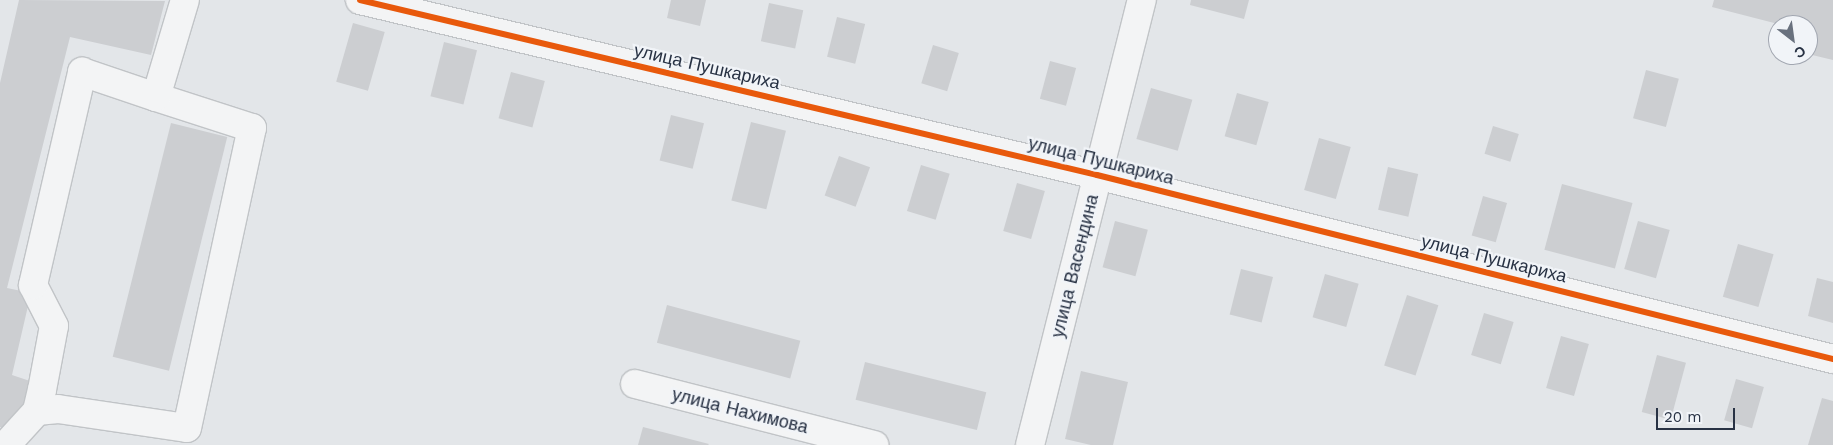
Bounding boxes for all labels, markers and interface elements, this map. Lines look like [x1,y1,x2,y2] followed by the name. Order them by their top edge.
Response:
[1768,15,1818,65] north arrow
[632,40,782,94] street label: улица Пушкариха
[1792,43,1808,62] text: С
[1026,132,1176,190] street label: улица Пушкариха
[1047,192,1103,340] street label: улица Васендина
[1419,230,1569,288] street label: улица Пушкариха
[670,384,810,438] street label: улица Нахимова
[1658,398,1737,430] scale bar
[1664,408,1702,426] text: 20 m

